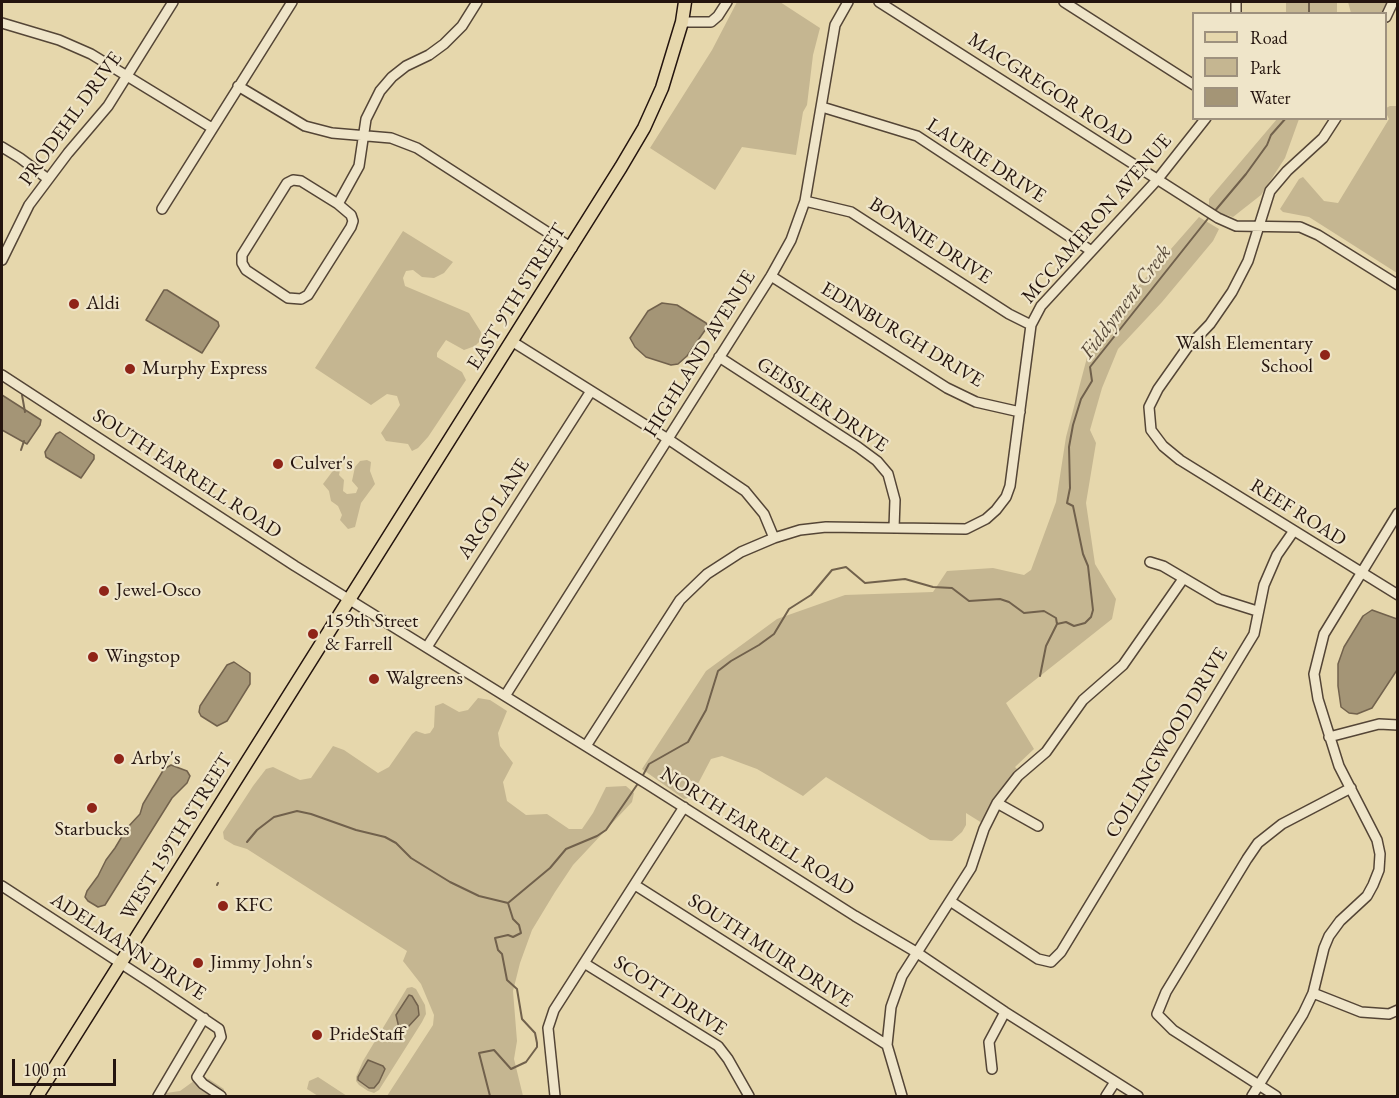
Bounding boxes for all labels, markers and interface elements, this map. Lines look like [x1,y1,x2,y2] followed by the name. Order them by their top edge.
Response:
[1192,12,1387,120] legend
[1250,26,1288,49] text: Road
[963,28,1137,152] street label: MACGREGOR ROAD
[14,47,128,191] street label: PRODEHL DRIVE
[1250,56,1281,79] text: Park
[1250,86,1291,109] text: Water
[922,113,1050,209] street label: LAURIE DRIVE
[1017,129,1177,309] street label: MCCAMERON AVENUE
[864,192,996,290] street label: BONNIE DRIVE
[462,219,572,375] street label: EAST 9TH STREET
[1075,240,1177,364] water label: Fiddyment Creek
[639,266,761,442] street label: HIGHLAND AVENUE
[816,277,988,393] street label: EDINBURGH DRIVE
[86,292,120,316] place label: Aldi
[67,297,81,311] marker: Aldi
[1176,332,1313,379] place label: Walsh Elementary School
[1318,348,1332,362] marker: Walsh Elementary School
[752,352,892,458] street label: GEISSLER DRIVE
[142,357,267,381] place label: Murphy Express
[123,362,137,376] marker: Murphy Express
[88,404,286,544] street label: SOUTH FARRELL ROAD
[290,452,353,476] place label: Culver's
[453,454,535,564] street label: ARGO LANE
[271,457,285,471] marker: Culver's
[1245,474,1351,552] street label: REEF ROAD
[116,579,201,603] place label: Jewel-Osco
[97,584,111,598] marker: Jewel-Osco
[325,610,418,657] place label: 159th Street & Farrell
[306,627,320,641] marker: 159th Street & Farrell
[1101,643,1233,843] street label: COLLINGWOOD DRIVE
[105,645,180,669] place label: Wingstop
[86,650,100,664] marker: Wingstop
[386,667,463,691] place label: Walgreens
[367,672,381,686] marker: Walgreens
[131,747,181,771] place label: Arby's
[116,749,238,925] street label: WEST 159TH STREET
[112,752,126,766] marker: Arby's
[655,762,859,902] street label: NORTH FARRELL ROAD
[85,801,99,815] marker: Starbucks
[54,818,130,842] place label: Starbucks
[46,888,210,1006] street label: ADELMANN DRIVE
[683,889,857,1013] street label: SOUTH MUIR DRIVE
[235,894,273,918] place label: KFC
[216,899,230,913] marker: KFC
[210,951,312,975] place label: Jimmy John's
[609,951,731,1041] street label: SCOTT DRIVE
[191,956,205,970] marker: Jimmy John's
[329,1023,405,1047] place label: PrideStaff
[310,1028,324,1042] marker: PrideStaff
[15,1047,118,1085] scale bar
[23,1058,67,1081] text: 100 m

